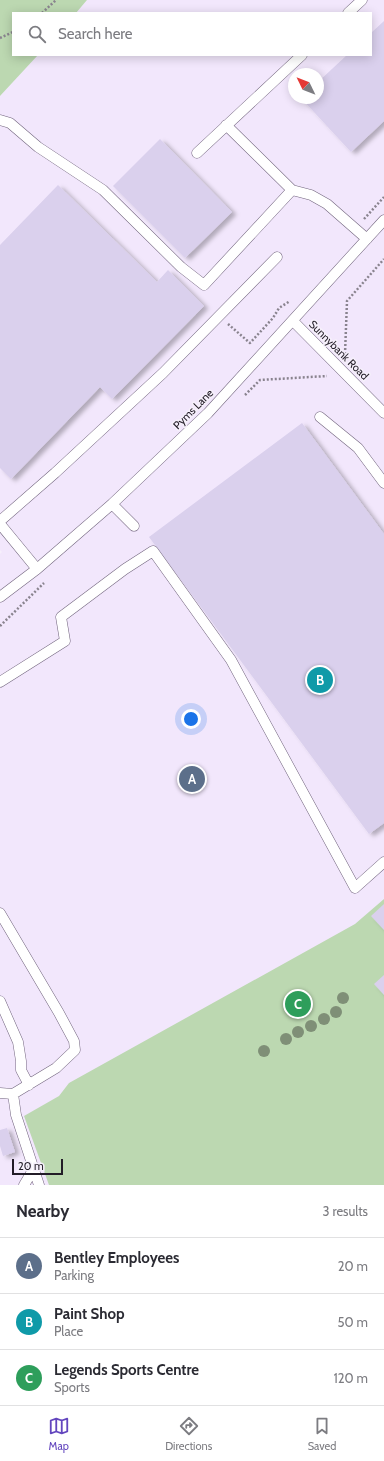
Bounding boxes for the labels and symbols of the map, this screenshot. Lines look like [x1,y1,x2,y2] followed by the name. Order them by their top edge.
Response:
[288,68,324,104] north arrow
[306,317,372,383] street label: Sunnybank Road
[170,386,216,432] street label: Pyms Lane
[307,665,333,695] pin: B
[181,709,201,729] your location
[179,764,205,794] pin: A
[285,989,311,1019] pin: C
[12,1157,63,1176] scale bar

